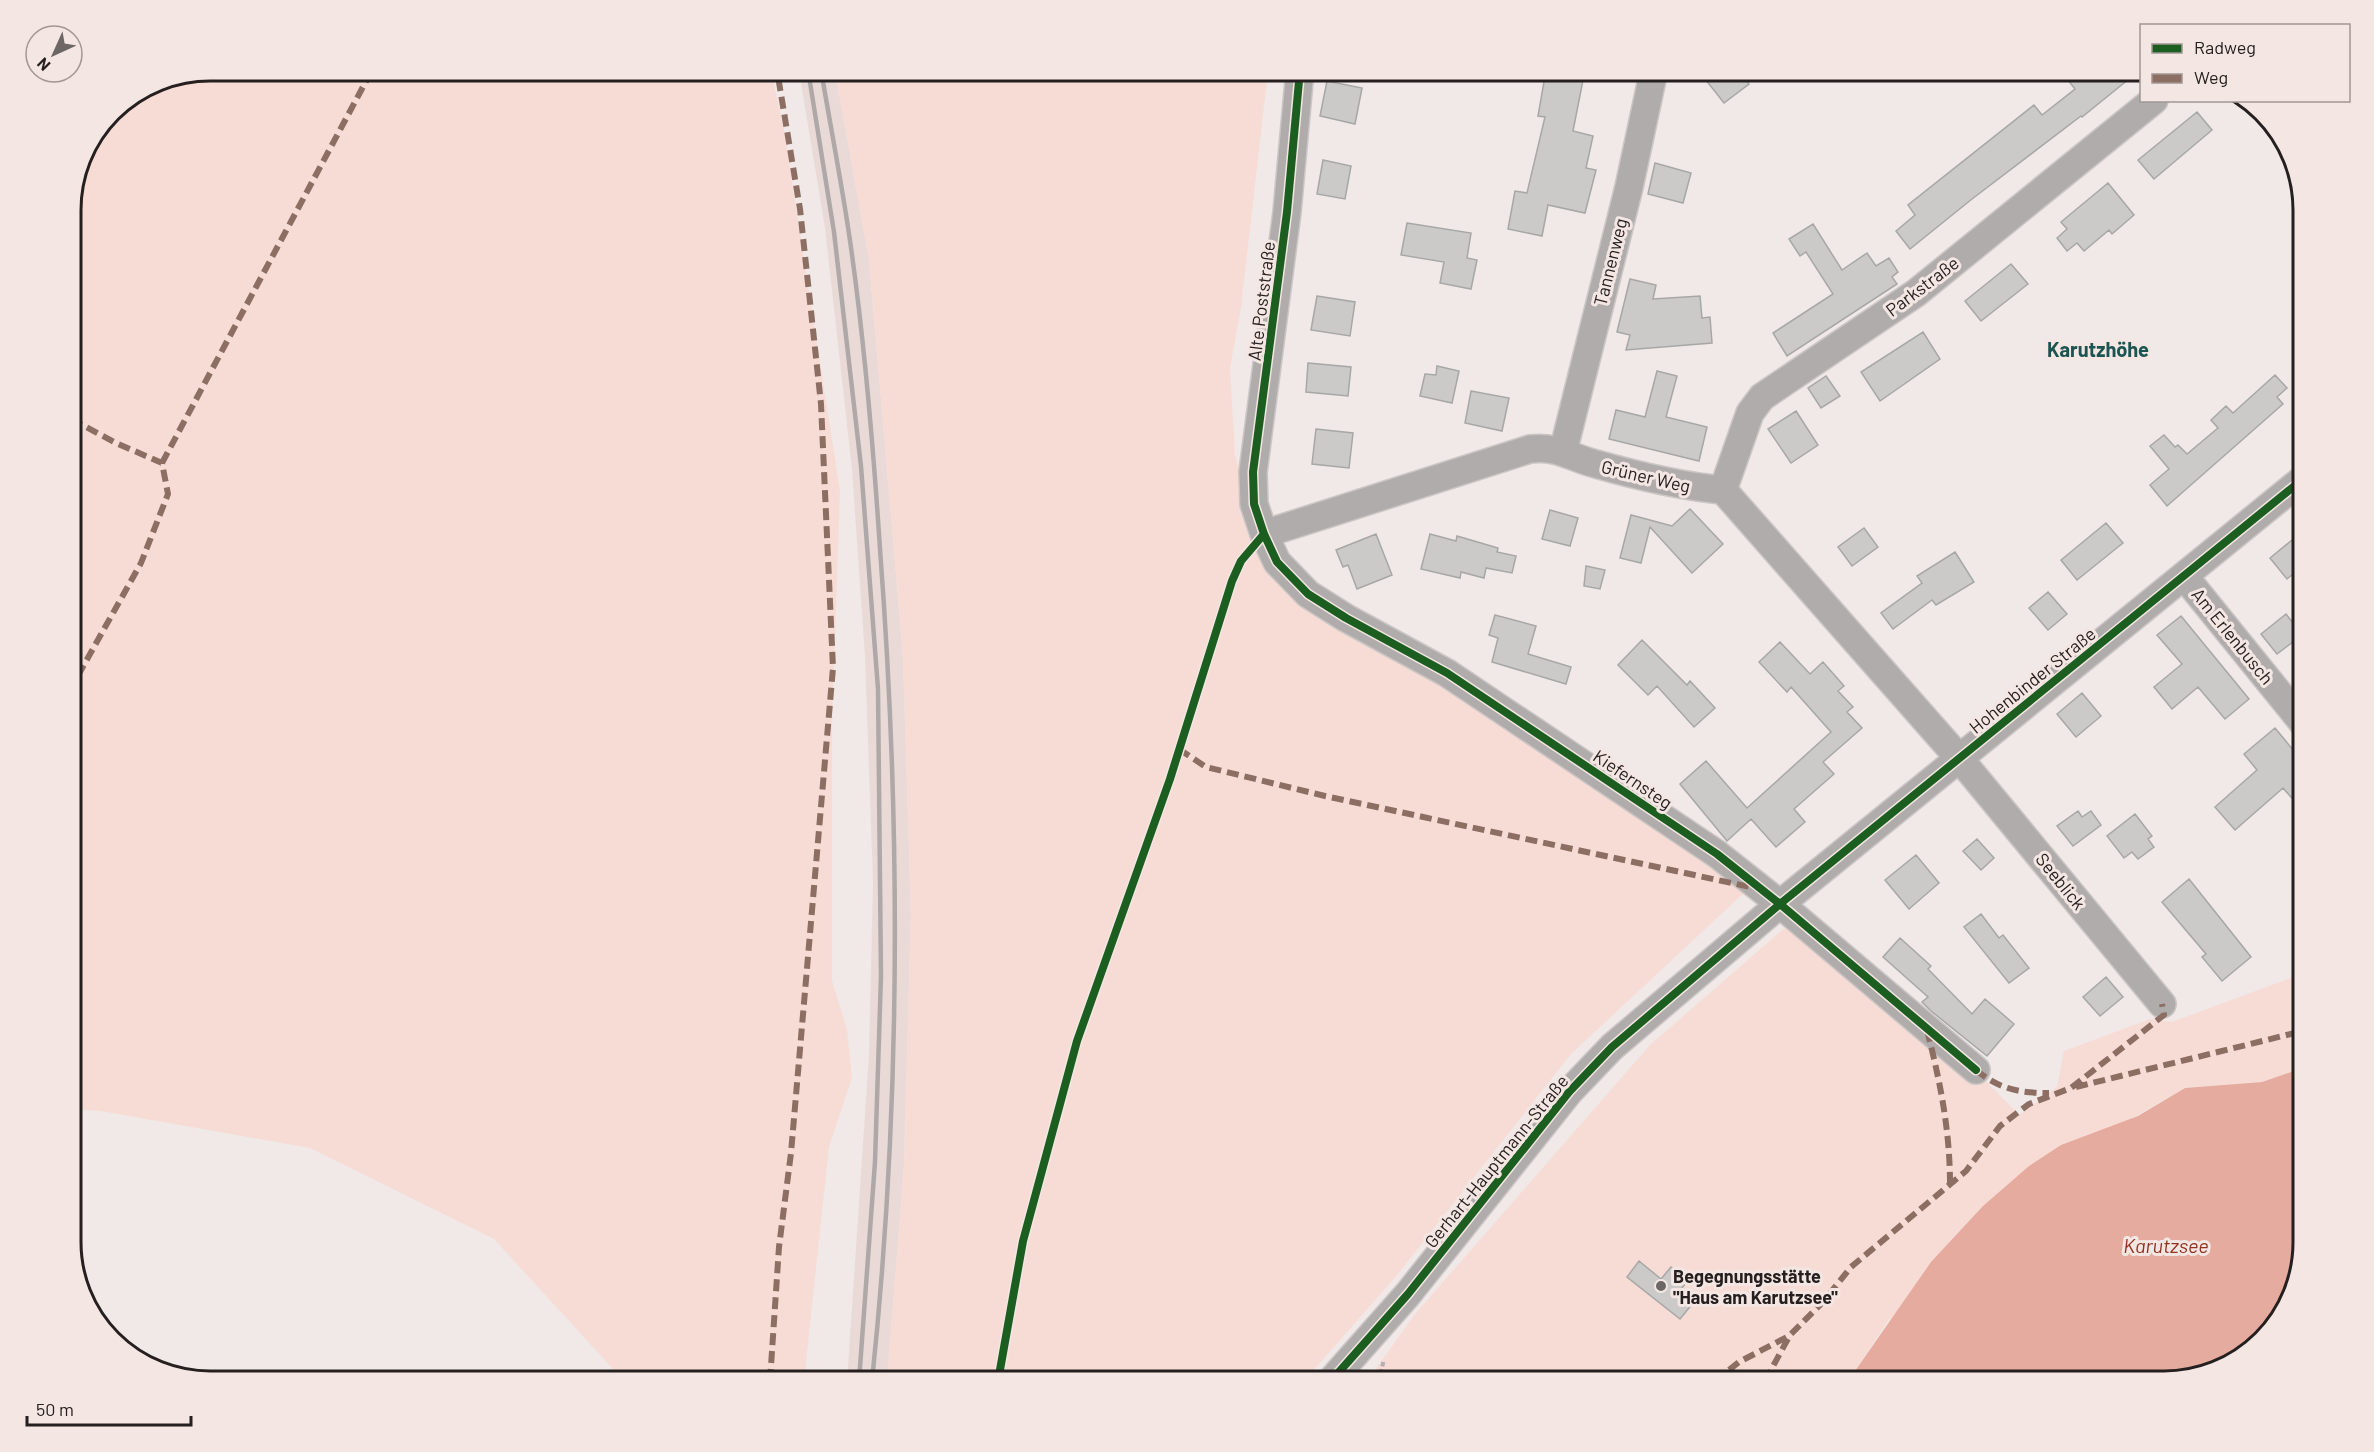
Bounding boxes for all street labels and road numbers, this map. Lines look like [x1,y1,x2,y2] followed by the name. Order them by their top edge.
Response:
[1589,216,1631,308] street label: Tannenweg
[1243,240,1279,362] street label: Alte Poststraße
[1881,251,1963,321] street label: Parkstraße
[1599,455,1693,497] street label: Grüner Weg
[2187,583,2279,689] street label: Am Erlenbusch
[1964,622,2100,738] street label: Hohenbinder Straße
[1589,745,1677,813] street label: Kiefernsteg
[2031,848,2091,914] street label: Seeblick
[1419,1070,1573,1252] street label: Gerhart-Hauptmann-Straße

